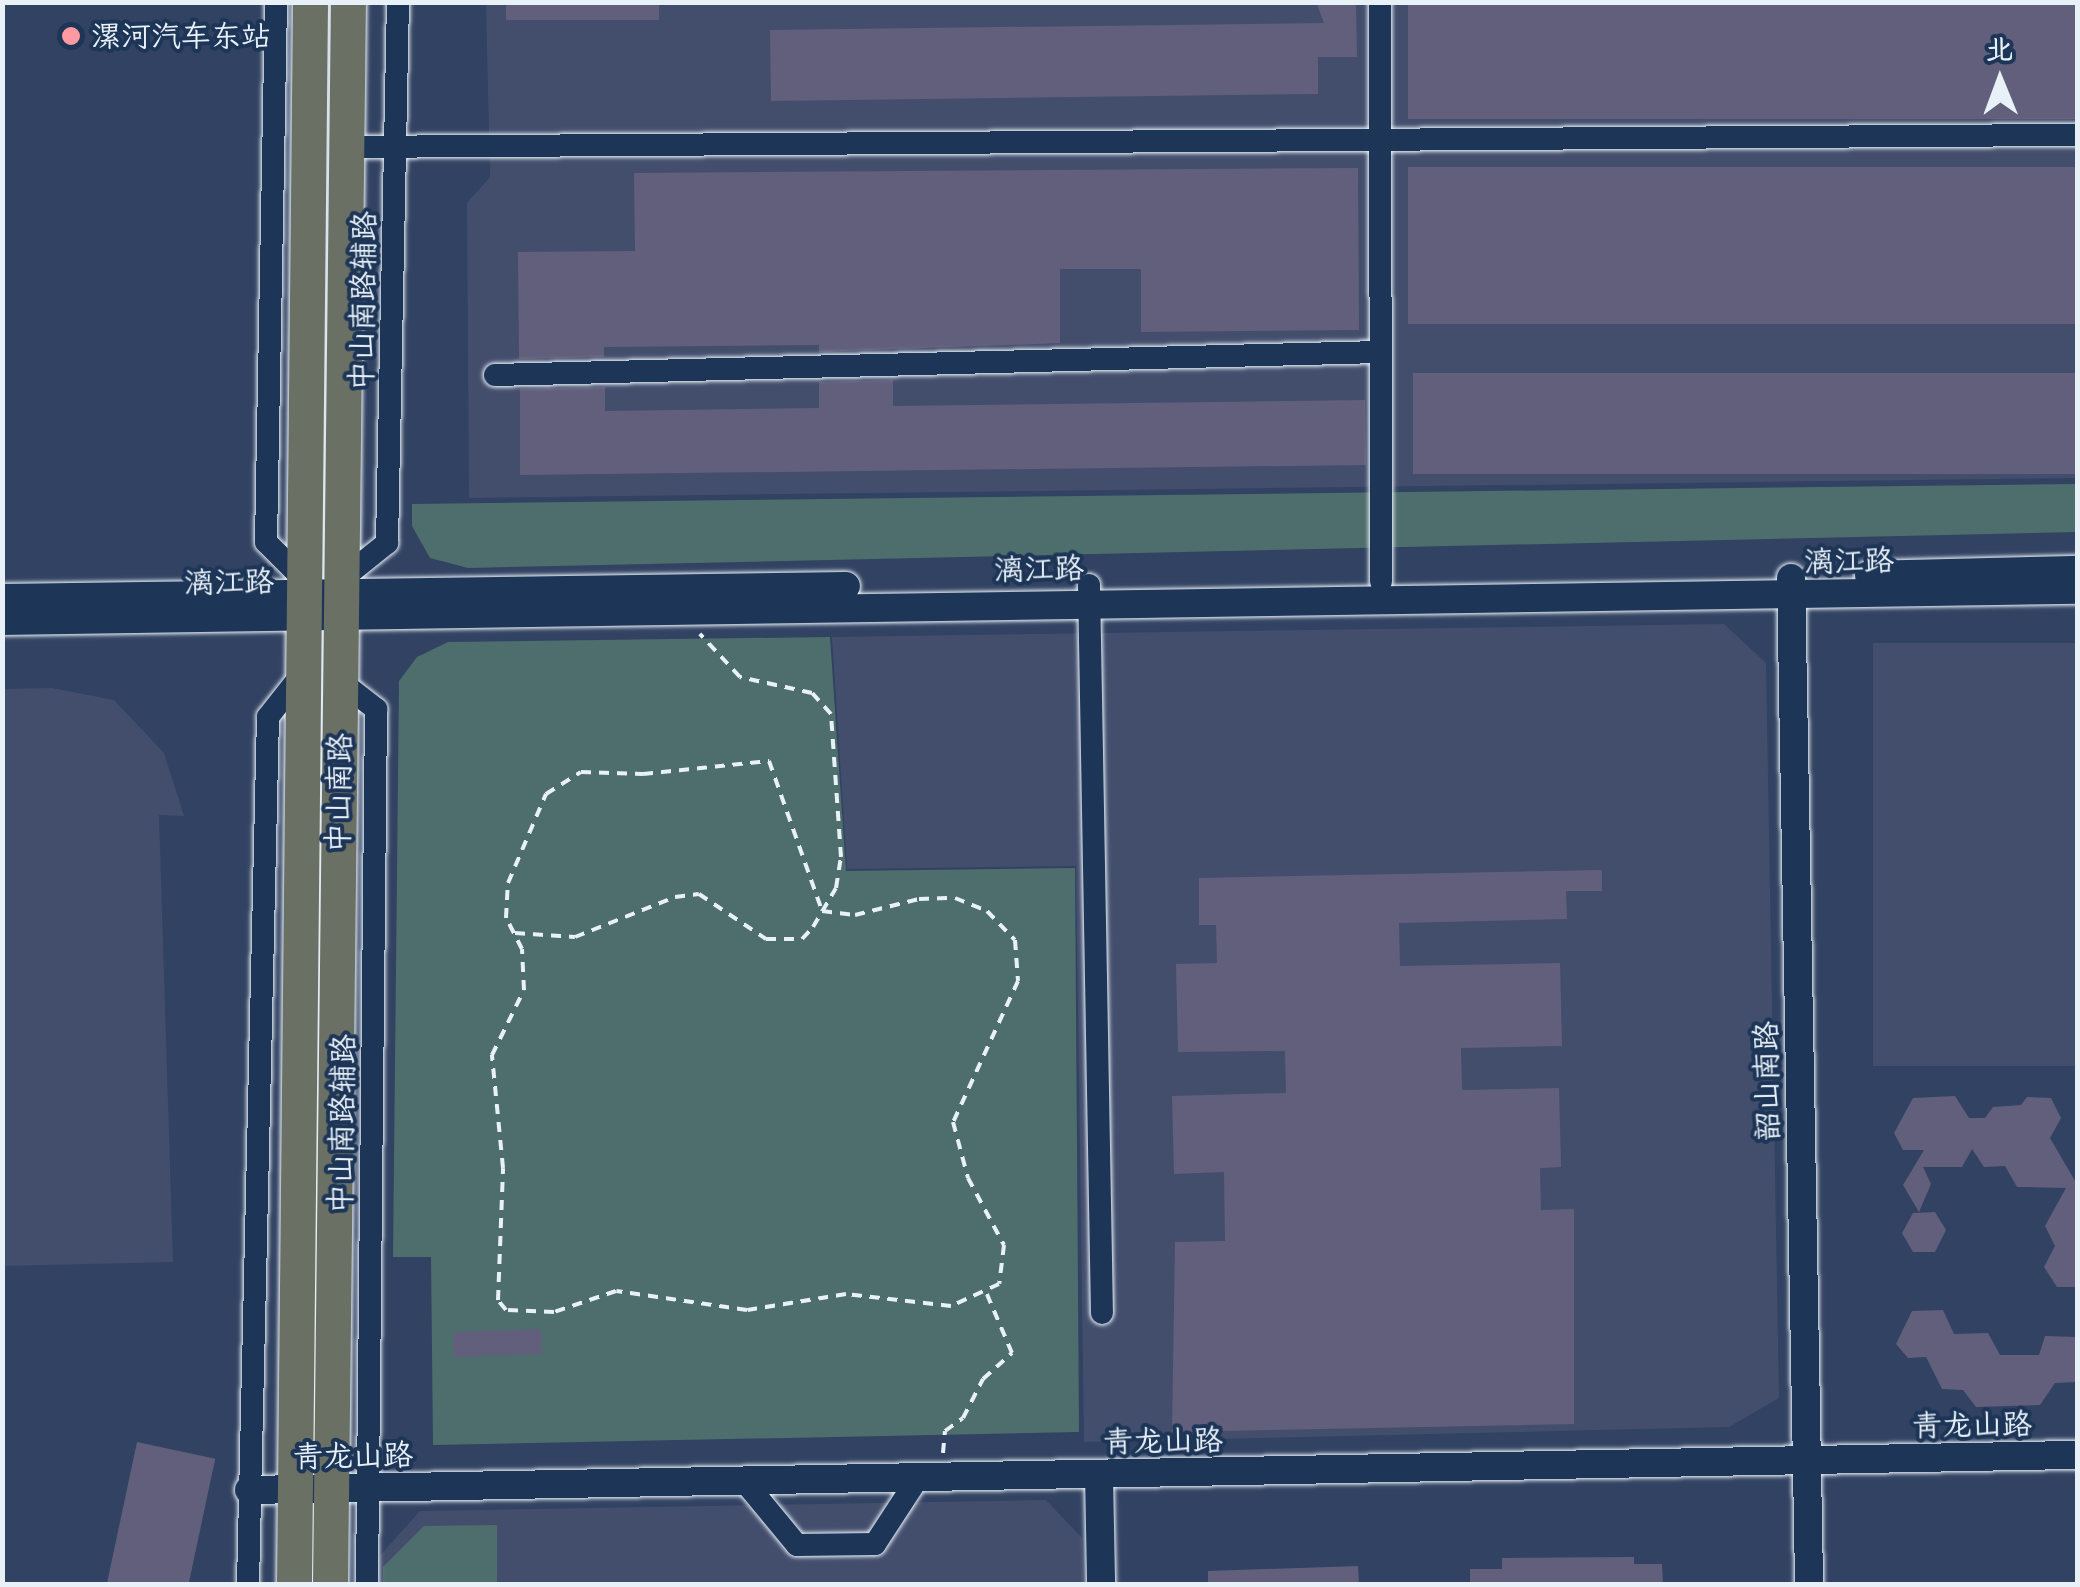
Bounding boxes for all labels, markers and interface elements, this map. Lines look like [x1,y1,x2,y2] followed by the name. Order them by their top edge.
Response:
[91,18,271,54] place label: 漯河汽车东站
[60,25,82,47] marker: 漯河汽车东站
[1985,25,2014,74] text: 北
[1950,30,2050,130] north arrow
[343,211,383,391] street label: 中山南路辅路
[1804,542,1894,580] street label: 漓江路
[994,550,1084,588] street label: 漓江路
[184,563,274,601] street label: 漓江路
[320,733,358,853] street label: 中山南路
[1748,1021,1786,1141] street label: 韶山南路
[322,1034,362,1214] street label: 中山南路辅路
[1912,1406,2032,1444] street label: 青龙山路
[1103,1422,1223,1460] street label: 青龙山路
[293,1437,413,1475] street label: 青龙山路

